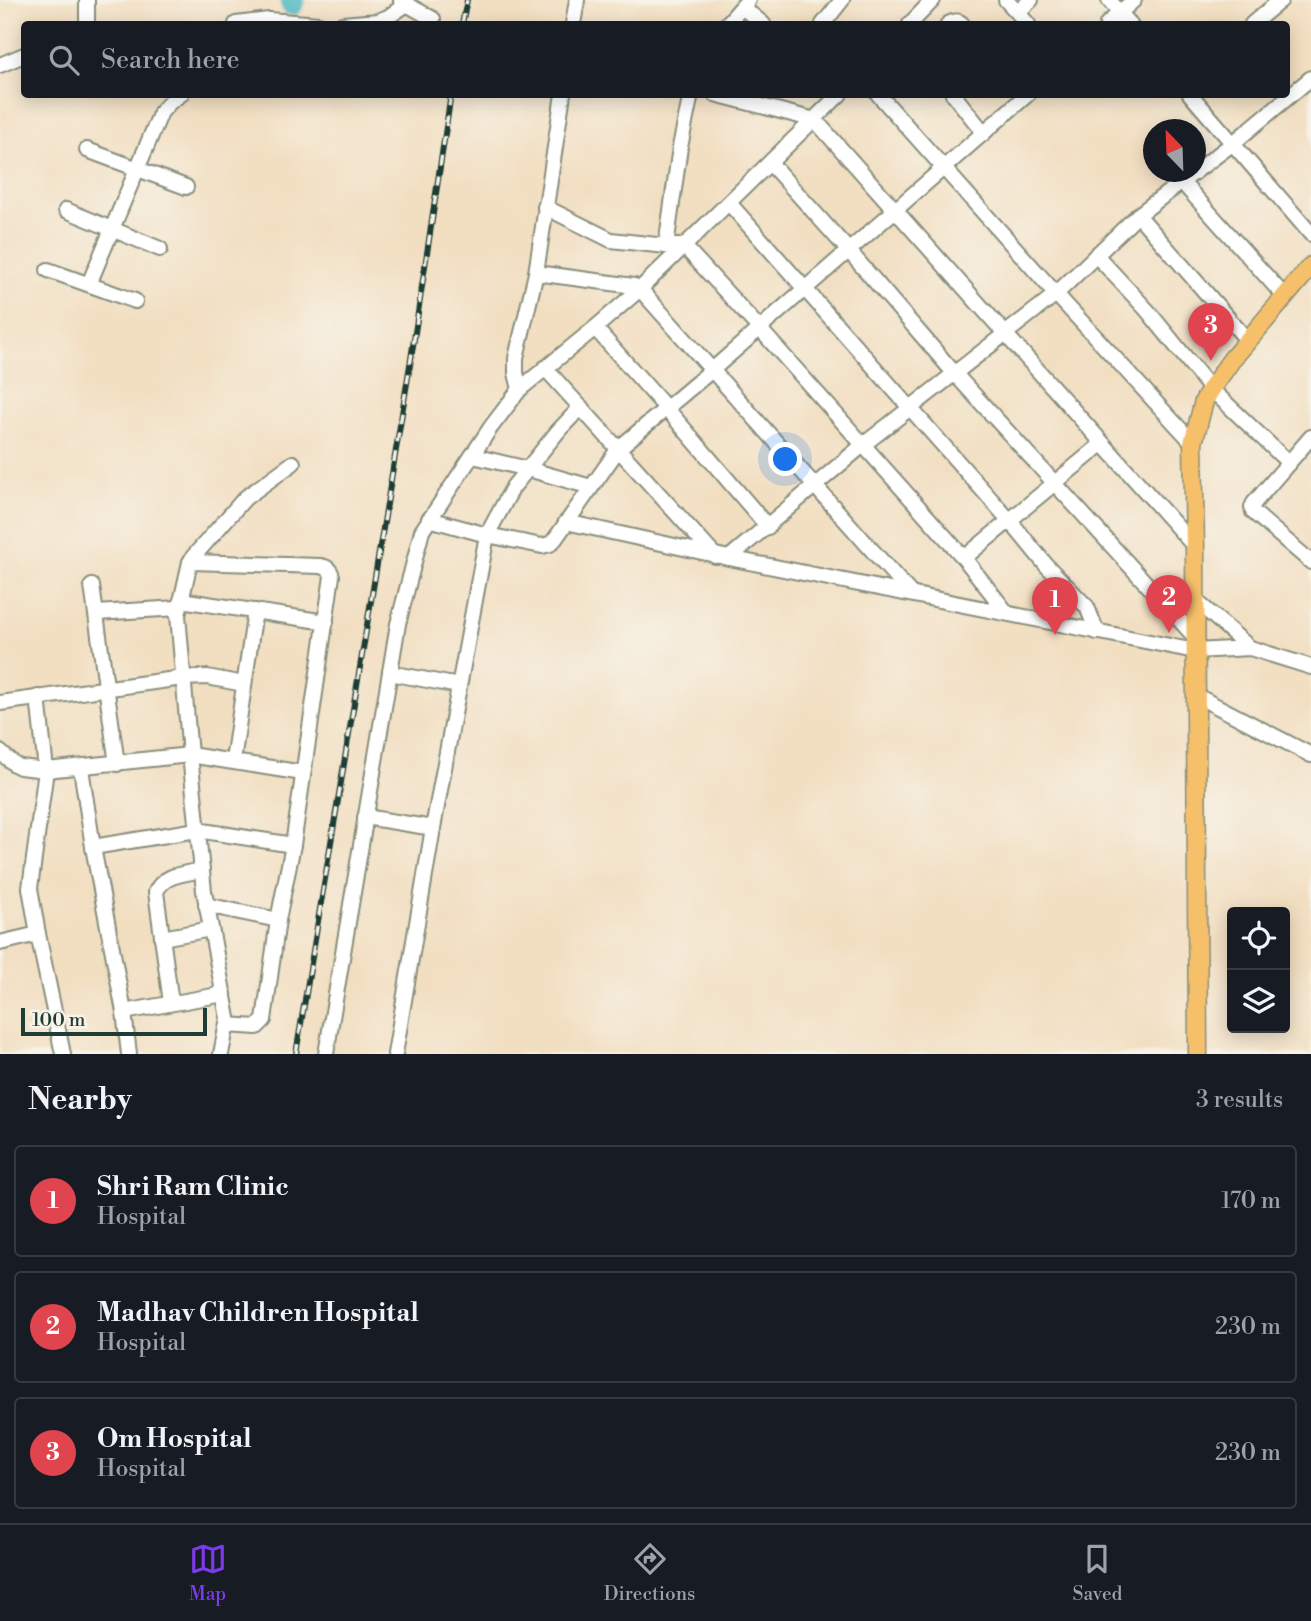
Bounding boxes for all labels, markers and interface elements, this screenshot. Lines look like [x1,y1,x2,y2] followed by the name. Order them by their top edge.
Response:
[21,21,1290,98] search box
[45,41,83,79] icon: search
[101,44,240,76] text: Search here
[1143,119,1206,182] north arrow
[1188,303,1234,361] pin: 3
[768,442,802,476] your location
[1146,575,1192,633] pin: 2
[1032,577,1078,635] pin: 1
[1227,907,1290,1033] map controls
[1227,907,1290,970] button: locate
[1227,970,1290,1033] button: layers
[21,1005,206,1037] scale bar
[32,1008,85,1032] text: 100 m
[28,1081,132,1119] text: Nearby
[1196,1086,1283,1114] text: 3 results
[97,1171,289,1203] text: Shri Ram Clinic
[47,1187,59,1215] text: 1
[1221,1187,1281,1215] text: 170 m
[97,1203,186,1231] text: Hospital
[97,1297,419,1329] text: Madhav Children Hospital
[46,1313,60,1341] text: 2
[1215,1313,1281,1341] text: 230 m
[97,1329,186,1357] text: Hospital
[97,1423,252,1455] text: Om Hospital
[46,1439,60,1467] text: 3
[1215,1439,1281,1467] text: 230 m
[97,1455,186,1483] text: Hospital
[189,1540,227,1606] tab: Map
[604,1540,695,1606] tab: Directions
[1073,1540,1122,1606] tab: Saved

